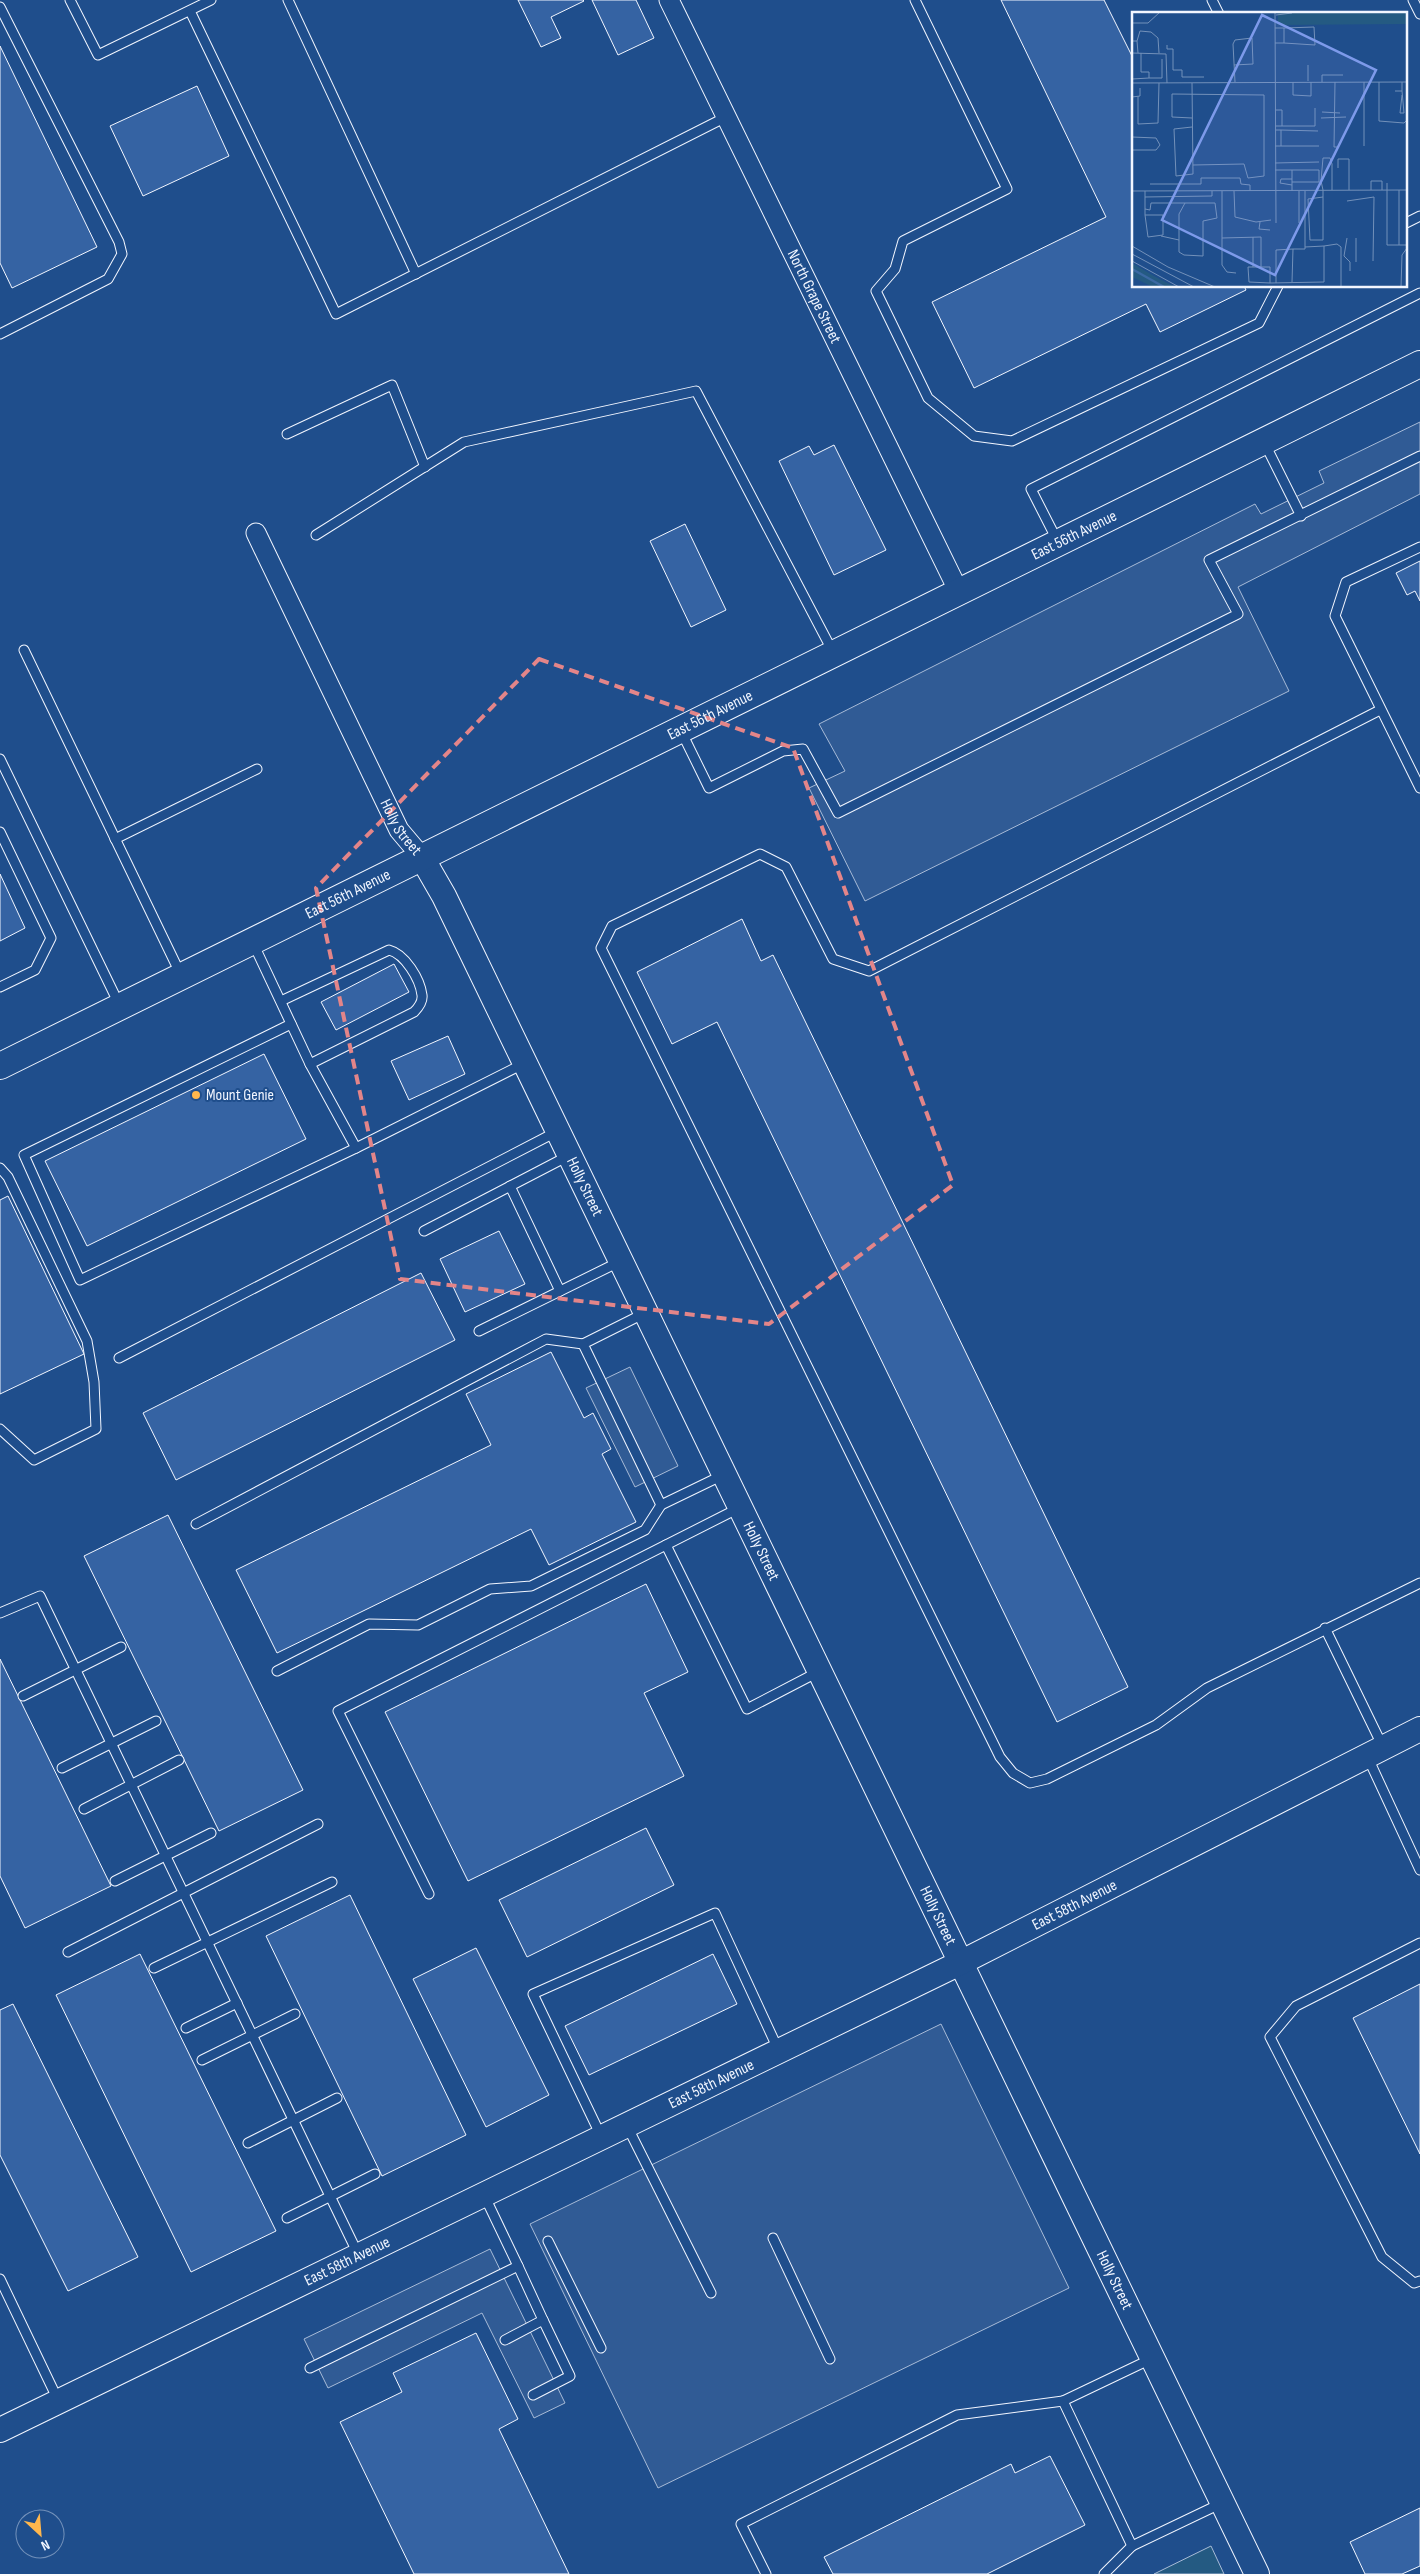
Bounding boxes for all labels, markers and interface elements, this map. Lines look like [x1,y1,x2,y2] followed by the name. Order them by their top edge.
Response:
[1132,12,1408,288] inset map
[783,246,845,346] street label: North Grape Street
[1028,506,1120,564] street label: East 56th Avenue
[664,686,756,744] street label: East 56th Avenue
[376,796,426,859] street label: Holly Street
[302,865,394,923] street label: East 56th Avenue
[206,1086,274,1105] place label: Mount Genie
[190,1089,202,1101] marker: Mount Genie
[562,1154,607,1219] street label: Holly Street
[739,1518,784,1584] street label: Holly Street
[1029,1875,1120,1934] street label: East 58th Avenue
[916,1883,960,1948] street label: Holly Street
[665,2055,757,2113] street label: East 58th Avenue
[301,2232,393,2290] street label: East 58th Avenue
[1092,2247,1137,2313] street label: Holly Street
[15,2509,65,2559] north arrow
[38,2536,53,2555] text: N

